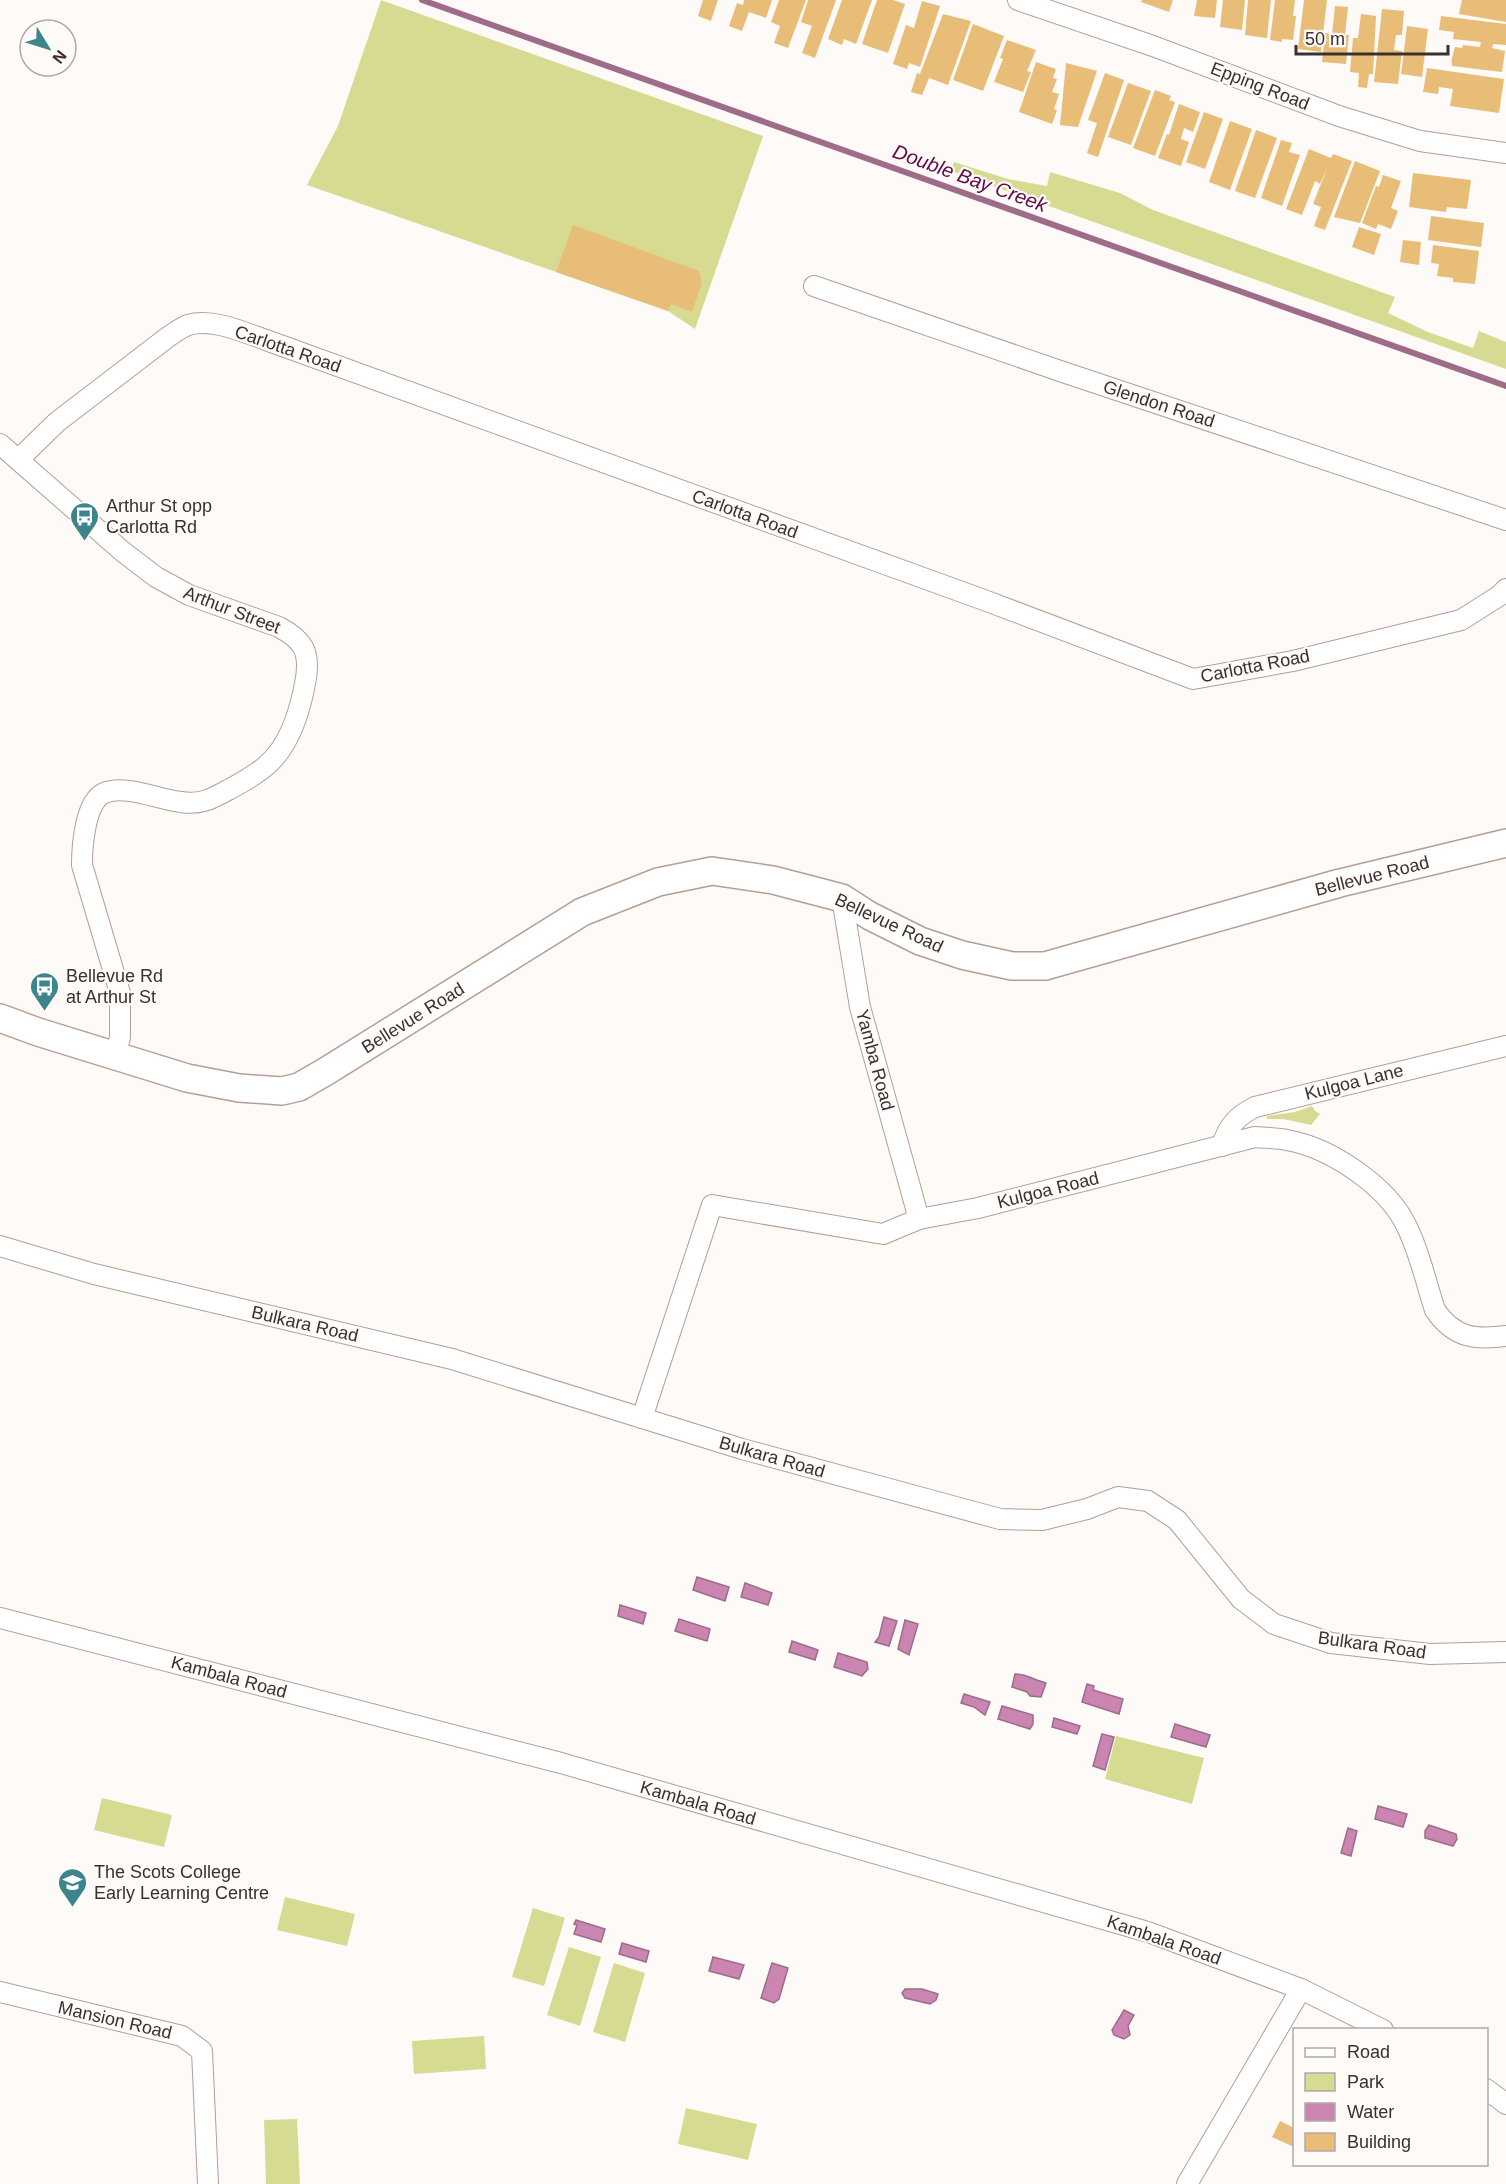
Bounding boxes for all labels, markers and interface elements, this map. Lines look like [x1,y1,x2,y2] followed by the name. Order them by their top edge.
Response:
[18,18,78,78] north arrow
[1296,18,1448,56] scale bar
[1305,29,1345,49] text: 50 m
[49,47,70,67] text: N
[1208,58,1312,114] street label: Epping Road
[890,140,1051,216] water label: Double Bay Creek
[232,321,344,377] street label: Carlotta Road
[1101,377,1217,431] street label: Glendon Road
[689,486,801,542] street label: Carlotta Road
[106,496,212,537] place label: Arthur St opp Carlotta Rd
[69,500,101,542] bus stop icon: Arthur St opp Carlotta Rd
[181,582,283,638] street label: Arthur Street
[1199,646,1311,686] street label: Carlotta Road
[1313,852,1431,900] street label: Bellevue Road
[832,889,946,957] street label: Bellevue Road
[66,966,163,1007] place label: Bellevue Rd at Arthur St
[29,970,61,1012] bus stop icon: Bellevue Rd at Arthur St
[358,978,468,1058] street label: Bellevue Road
[852,1007,898,1113] street label: Yamba Road
[1303,1060,1405,1104] street label: Kulgoa Lane
[995,1168,1101,1212] street label: Kulgoa Road
[250,1302,360,1346] street label: Bulkara Road
[717,1432,827,1482] street label: Bulkara Road
[1317,1628,1427,1662] street label: Bulkara Road
[169,1652,289,1702] street label: Kambala Road
[638,1777,758,1829] street label: Kambala Road
[94,1862,269,1903] place label: The Scots College Early Learning Centre
[57,1866,89,1908] school or university icon: The Scots College Early Learning Centre
[1104,1911,1224,1969] street label: Kambala Road
[56,1997,174,2043] street label: Mansion Road
[1293,2028,1488,2166] legend
[1347,2042,1390,2062] text: Road
[1347,2072,1385,2092] text: Park
[1347,2102,1394,2122] text: Water
[1347,2132,1411,2152] text: Building

